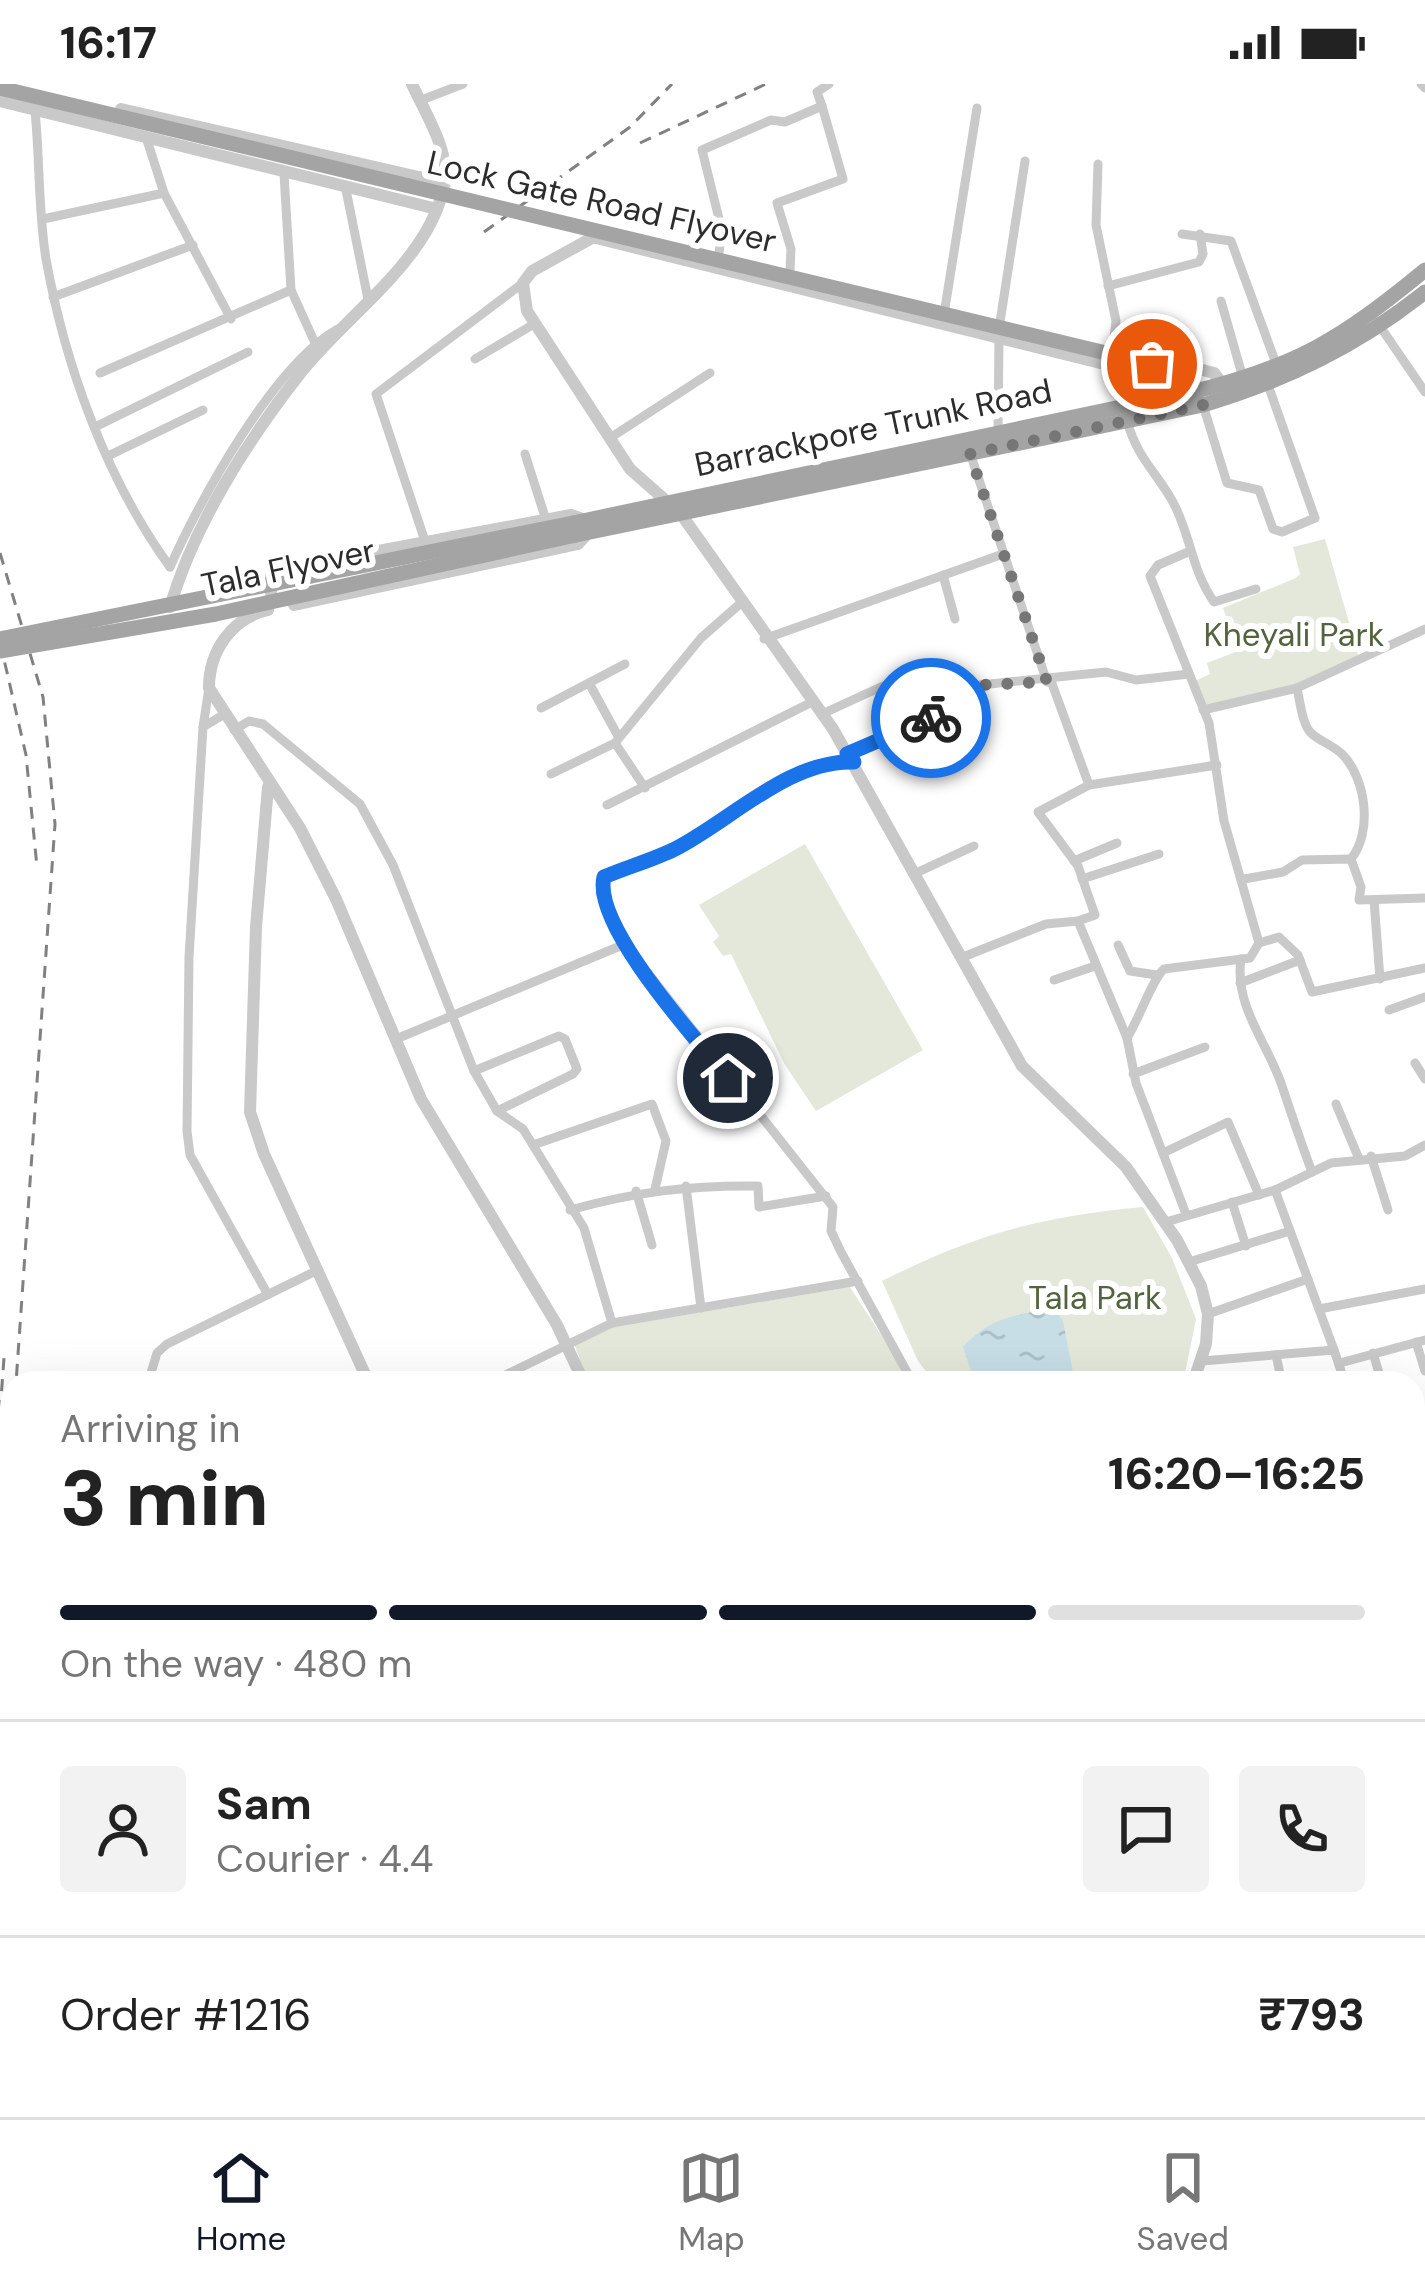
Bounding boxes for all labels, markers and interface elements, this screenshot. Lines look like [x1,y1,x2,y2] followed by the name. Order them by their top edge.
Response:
[60,13,157,72] text: 16:17
[423,140,781,263] street label: Lock Gate Road Flyover
[1101,313,1203,415] pin
[1119,331,1185,397] icon: bag
[691,369,1056,486] street label: Barrackpore Trunk Road
[197,528,379,607] street label: Tala Flyover
[1204,613,1385,656] park label: Kheyali Park
[871,658,991,778] courier
[898,685,964,751] icon: bike
[677,1027,779,1129] pin
[695,1045,761,1111] icon: home
[1028,1276,1162,1319] park label: Tala Park
[60,1403,240,1454] text: Arriving in
[1108,1444,1365,1503] text: 16:20–16:25
[60,1448,269,1549] text: 3 min
[60,1638,412,1689] text: On the way · 480 m
[60,1766,186,1892] button: person
[1083,1766,1209,1892] button: chat
[1239,1766,1365,1892] button: phone
[216,1774,312,1833] text: Sam
[216,1833,433,1884] text: Courier · 4.4
[60,1985,311,2044] text: Order #1216
[1258,1985,1365,2044] text: ₹793
[196,2145,286,2260] tab: Home
[678,2145,745,2260] tab: Map
[1137,2145,1229,2260] tab: Saved

